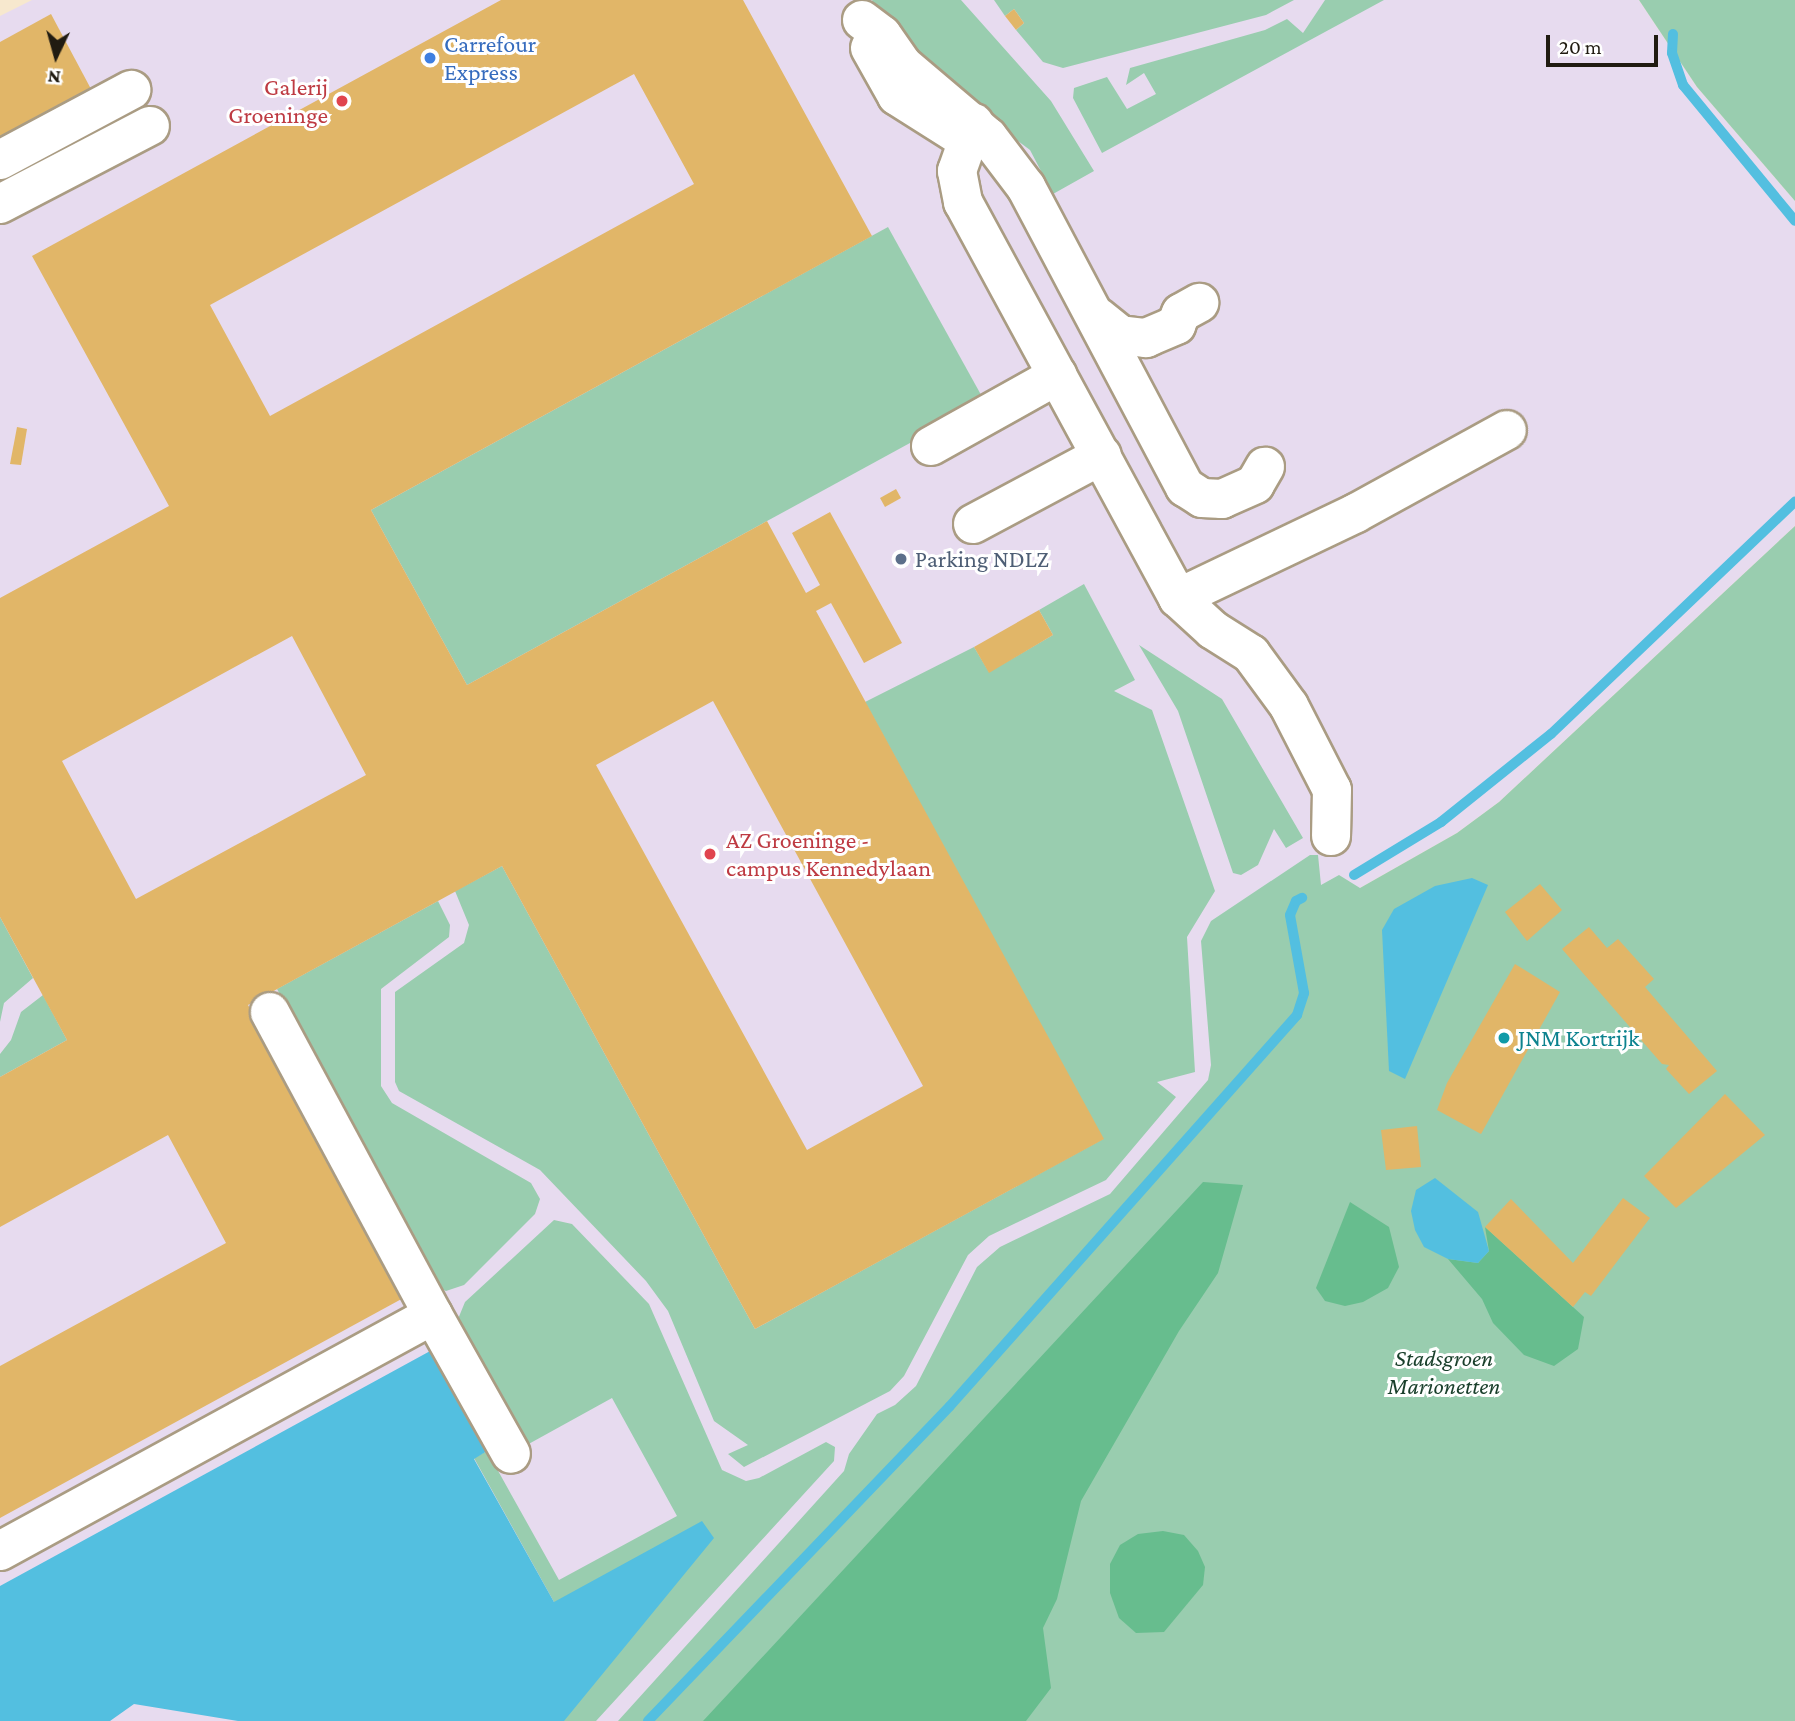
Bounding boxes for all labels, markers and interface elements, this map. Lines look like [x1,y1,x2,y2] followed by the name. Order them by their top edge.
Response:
[21,21,91,91] north arrow
[1550,21,1662,65] scale bar
[444,30,536,86] place label: Carrefour Express
[1559,35,1602,59] text: 20 m
[422,50,438,66] marker: Carrefour Express
[47,66,62,88] text: N
[228,73,328,129] place label: Galerij Groeninge
[334,93,350,109] marker: Galerij Groeninge
[915,545,1049,573] place label: Parking NDLZ
[893,551,909,567] marker: Parking NDLZ
[726,826,931,882] place label: AZ Groeninge - campus Kennedylaan
[700,844,720,864] marker: AZ Groeninge - campus Kennedylaan
[1518,1024,1640,1052] place label: JNM Kortrijk
[1496,1030,1512,1046] marker: JNM Kortrijk
[1388,1344,1500,1400] park label: Stadsgroen Marionetten

